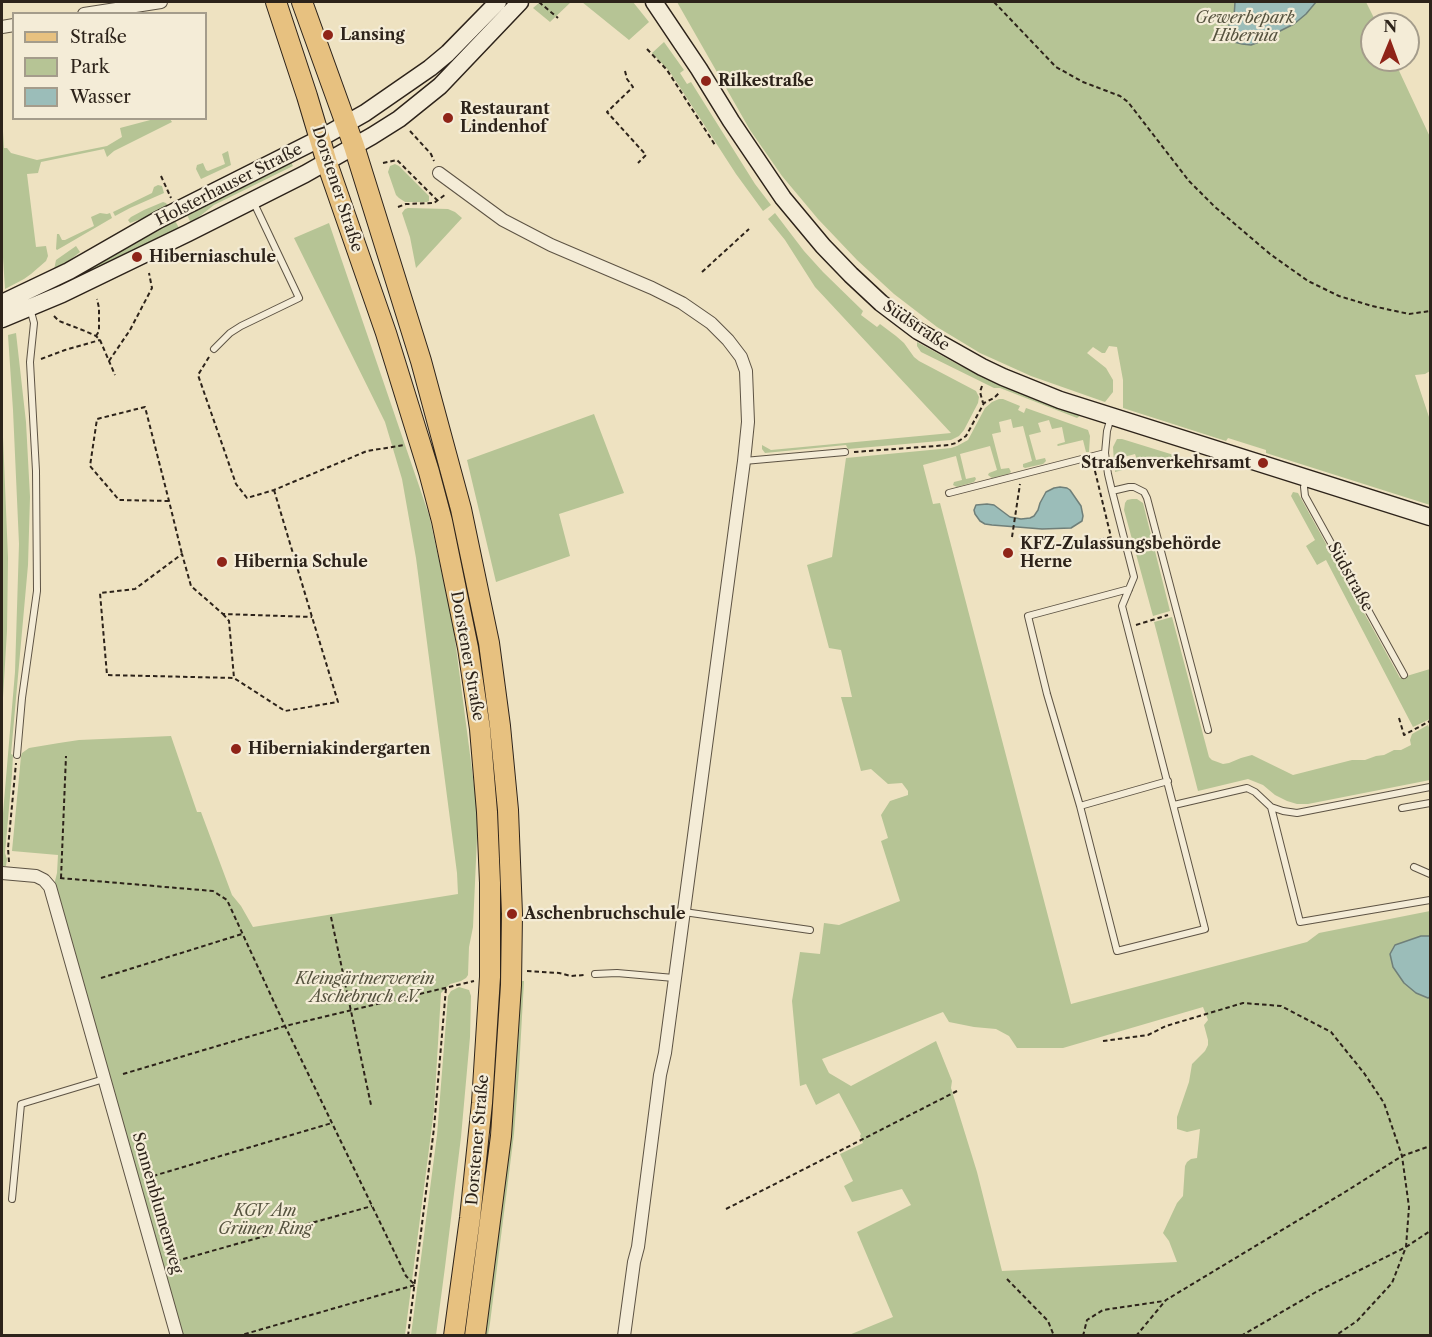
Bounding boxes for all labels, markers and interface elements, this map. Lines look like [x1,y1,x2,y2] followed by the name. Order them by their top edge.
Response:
[1195,8,1295,46] park label: Gewerbepark Hibernia
[12,12,207,120] legend
[1360,12,1420,72] north arrow
[1383,16,1397,36] text: N
[340,25,405,45] place label: Lansing
[70,26,127,48] text: Straße
[321,28,335,42] marker: Lansing
[70,56,109,78] text: Park
[718,71,814,91] place label: Rilkestraße
[699,74,713,88] marker: Rilkestraße
[70,86,131,108] text: Wasser
[460,99,550,137] place label: Restaurant Lindenhof
[441,111,455,125] marker: Restaurant Lindenhof
[308,124,366,254] street label: Dorstener Straße
[153,140,305,230] street label: Holsterhauser Straße
[149,247,276,267] place label: Hiberniaschule
[130,250,144,264] marker: Hiberniaschule
[879,297,953,355] street label: Südstraße
[1081,453,1251,473] place label: Straßenverkehrsamt
[1256,456,1270,470] marker: Straßenverkehrsamt
[1020,534,1221,572] place label: KFZ-Zulassungsbehörde Herne
[1323,539,1377,615] street label: Südstraße
[1001,546,1015,560] marker: KFZ-Zulassungsbehörde Herne
[234,552,368,572] place label: Hibernia Schule
[215,555,229,569] marker: Hibernia Schule
[446,590,488,722] street label: Dorstener Straße
[248,739,430,759] place label: Hiberniakindergarten
[229,742,243,756] marker: Hiberniakindergarten
[524,904,686,924] place label: Aschenbruchschule
[505,907,519,921] marker: Aschenbruchschule
[295,969,435,1007] park label: Kleingärtnerverein Aschebruch e.V.
[463,1074,493,1206] street label: Dorstener Straße
[128,1130,186,1276] street label: Sonnenblumenweg
[218,1201,312,1239] park label: KGV Am Grünen Ring

